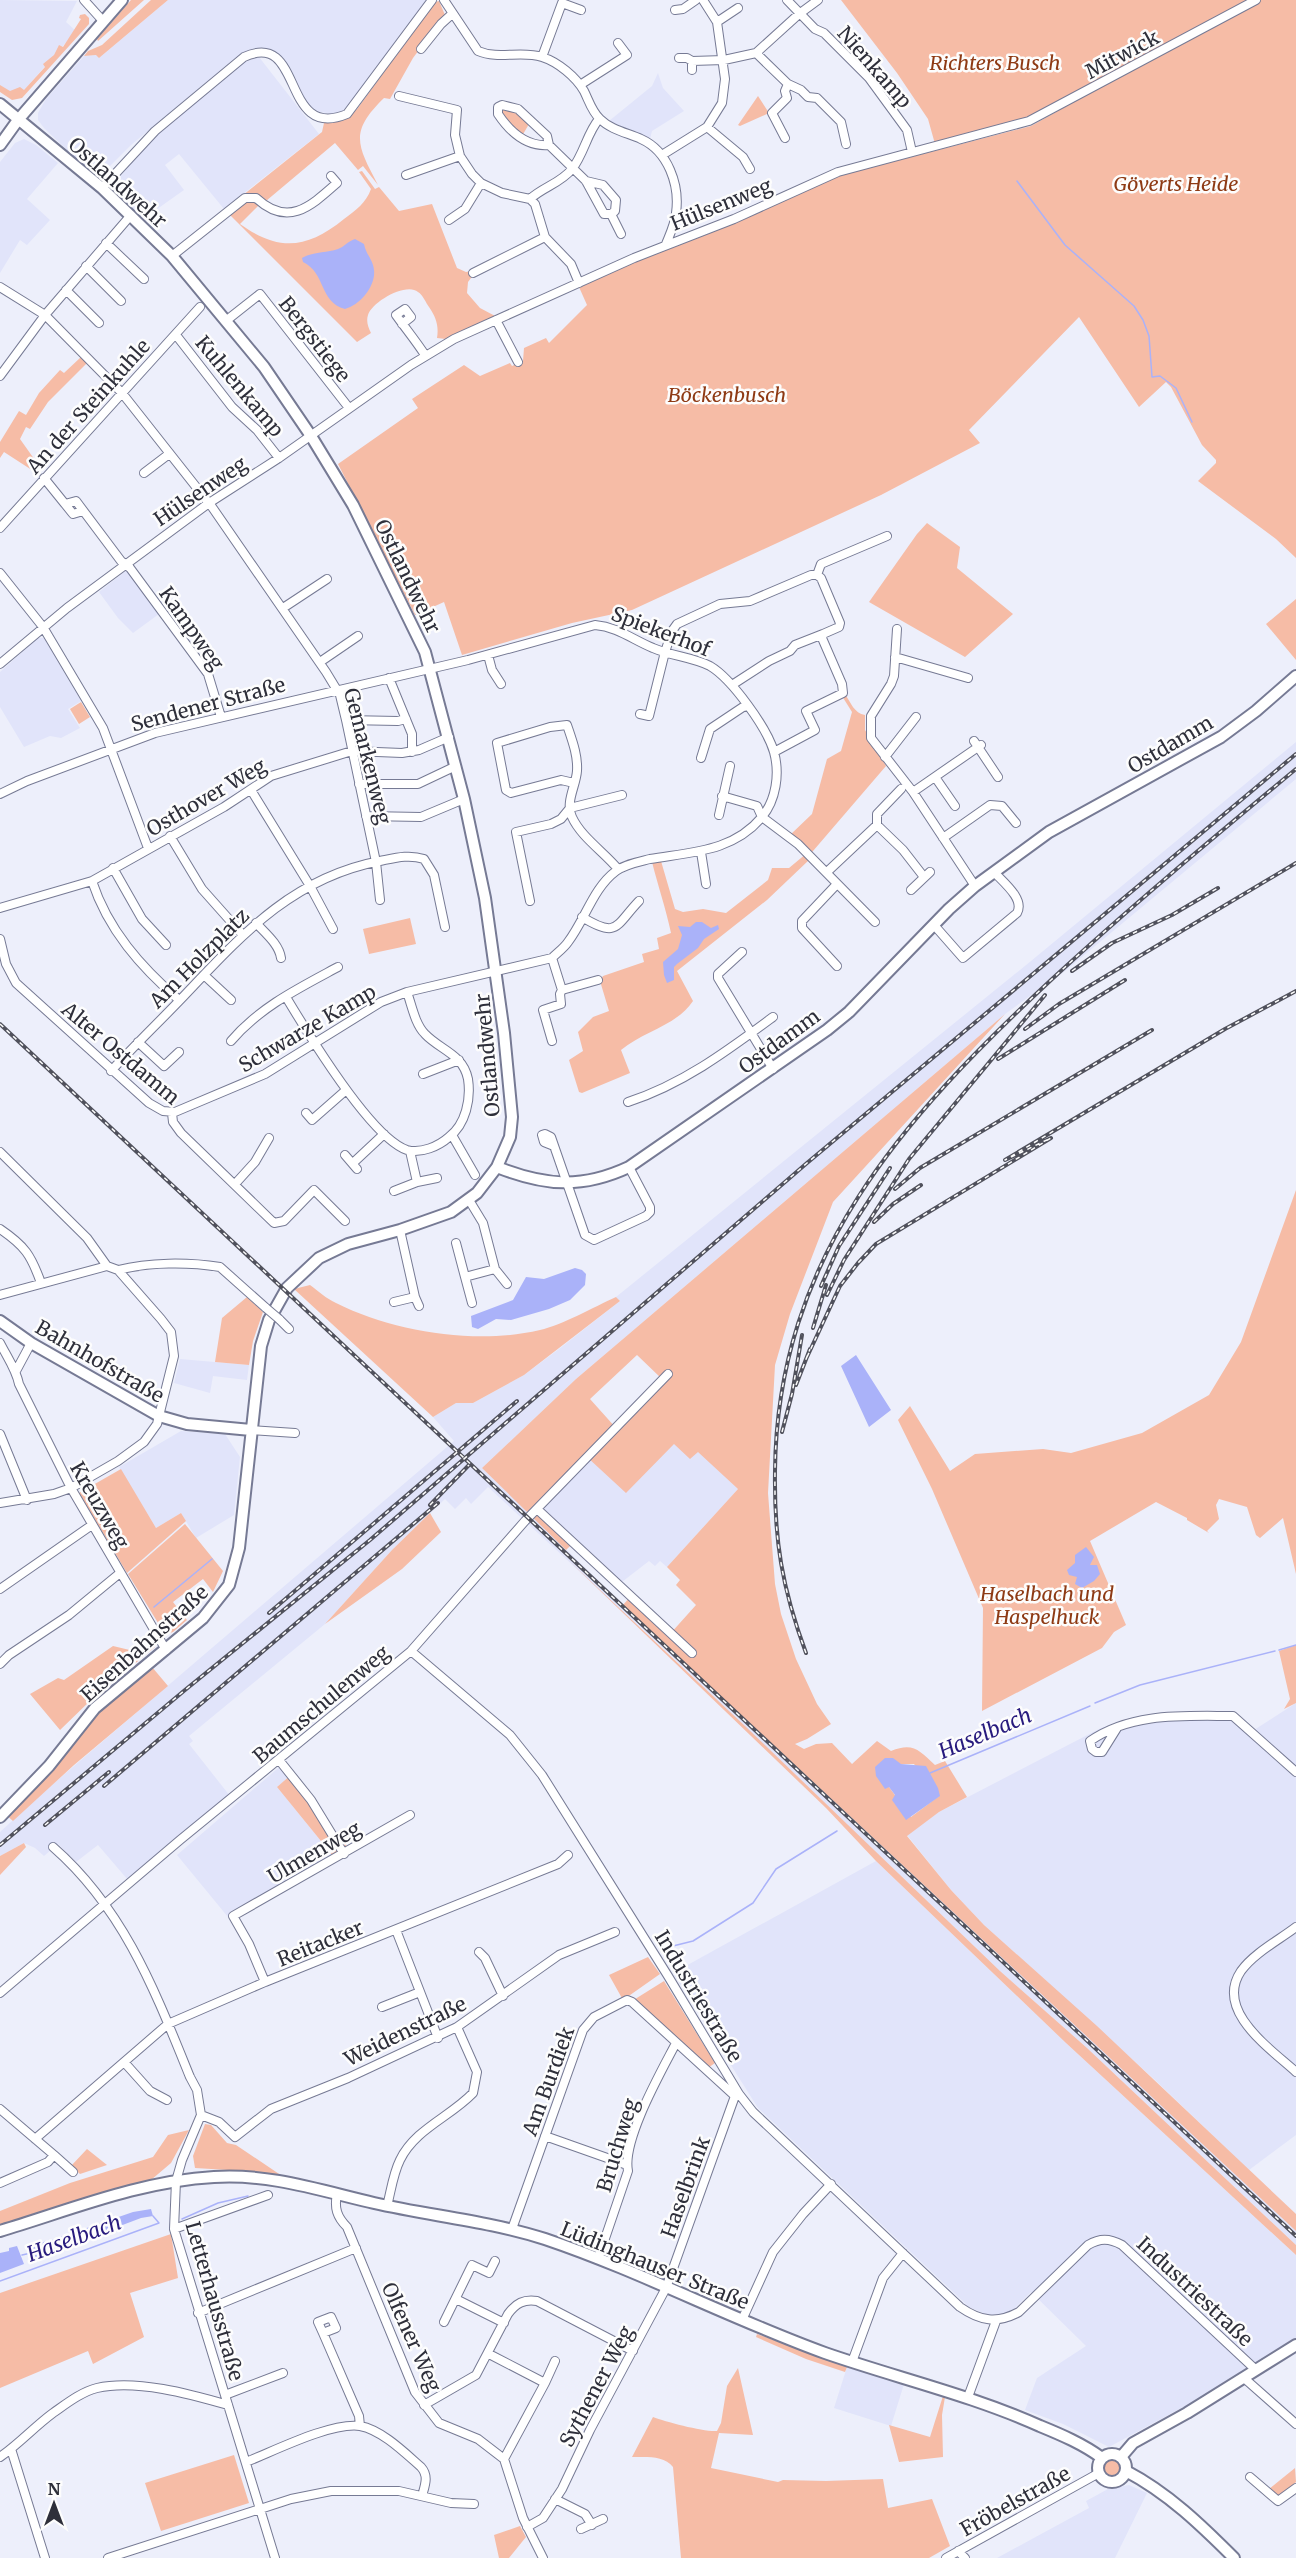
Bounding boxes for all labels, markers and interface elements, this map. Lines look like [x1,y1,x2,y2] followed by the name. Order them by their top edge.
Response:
[833,21,917,113] street label: Nienkamp
[1081,24,1163,84] street label: Mitwick
[929,50,1061,75] park label: Richters Busch
[64,131,172,233] street label: Ostlandwehr
[1114,171,1238,196] park label: Göverts Heide
[667,172,775,236] street label: Hülsenweg
[274,291,356,387] street label: Bergstiege
[190,330,290,442] street label: Kuhlenkamp
[20,334,155,479] street label: An der Steinkuhle
[668,382,786,407] park label: Böckenbusch
[149,451,251,531] street label: Hülsenweg
[370,515,446,637] street label: Ostlandwehr
[154,581,230,675] street label: Kampweg
[608,601,715,662] street label: Spiekerhof
[128,671,288,737] street label: Sendener Straße
[339,685,397,827] street label: Gemarkenweg
[1123,710,1217,778] street label: Ostdamm
[142,753,270,841] street label: Osthover Weg
[143,903,254,1014] street label: Am Holzplatz
[234,979,380,1077] street label: Schwarze Kamp
[469,992,505,1118] street label: Ostlandwehr
[56,996,185,1110] street label: Alter Ostdamm
[733,1003,825,1079] street label: Ostdamm
[31,1314,169,1408] street label: Bahnhofstraße
[65,1457,135,1553] street label: Kreuzweg
[75,1579,213,1707] street label: Eisenbahnstraße
[979,1581,1114,1629] park label: Haselbach und Haspelhuck
[248,1640,394,1768] street label: Baumschulenweg
[933,1701,1036,1765] water label: Haselbach
[263,1815,365,1889] street label: Ulmenweg
[273,1914,367,1972] street label: Reitacker
[650,1925,748,2067] street label: Industriestraße
[339,1991,470,2072] street label: Weidenstraße
[516,2023,579,2140] street label: Am Burdiek
[591,2095,643,2195] street label: Bruchweg
[655,2132,715,2241] street label: Haselbrink
[22,2208,125,2268] water label: Haselbach
[557,2216,753,2314] street label: Lüdinghauser Straße
[180,2219,250,2383] street label: Letterhausstraße
[1132,2231,1258,2351] street label: Industriestraße
[377,2278,447,2396] street label: Olfener Weg
[554,2321,638,2451] street label: Sythener Weg
[956,2461,1074,2541] street label: Fröbelstraße
[24,2474,84,2534] north arrow
[48,2479,61,2499] text: N

